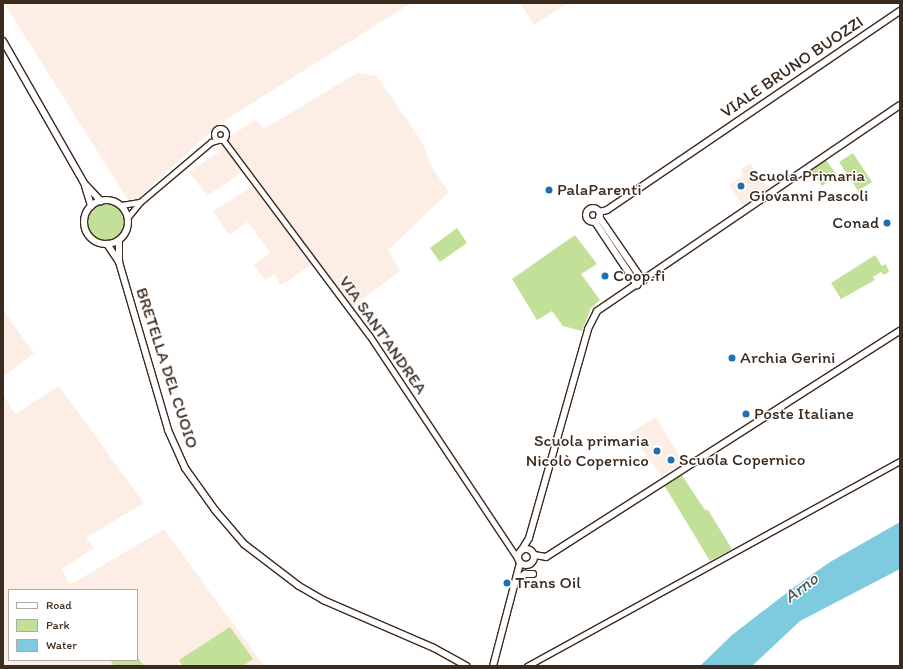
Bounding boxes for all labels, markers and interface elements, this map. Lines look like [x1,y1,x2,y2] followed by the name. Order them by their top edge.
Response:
[716,11,868,123] street label: VIALE BRUNO BUOZZI
[749,166,868,206] place label: Scuola Primaria Giovanni Pascoli
[557,180,642,200] place label: PalaParenti
[736,181,746,191] marker: Scuola Primaria Giovanni Pascoli
[544,185,554,195] marker: PalaParenti
[832,213,879,233] place label: Conad
[882,218,892,228] marker: Conad
[613,266,665,286] place label: Coop.fi
[600,271,610,281] marker: Coop.fi
[335,272,431,398] street label: VIA SANT'ANDREA
[131,285,203,451] street label: BRETELLA DEL CUOIO
[740,348,835,368] place label: Archia Gerini
[727,353,737,363] marker: Archia Gerini
[754,404,855,424] place label: Poste Italiane
[741,409,751,419] marker: Poste Italiane
[525,431,649,471] place label: Scuola primaria Nicolò Copernico
[652,446,662,456] marker: Scuola primaria Nicolò Copernico
[679,450,806,470] place label: Scuola Copernico
[666,455,676,465] marker: Scuola Copernico
[780,568,822,608] water label: Arno
[515,573,581,593] place label: Trans Oil
[502,578,512,588] marker: Trans Oil
[8,589,138,661] legend
[46,598,72,612] text: Road
[46,618,70,632] text: Park
[46,638,77,652] text: Water

